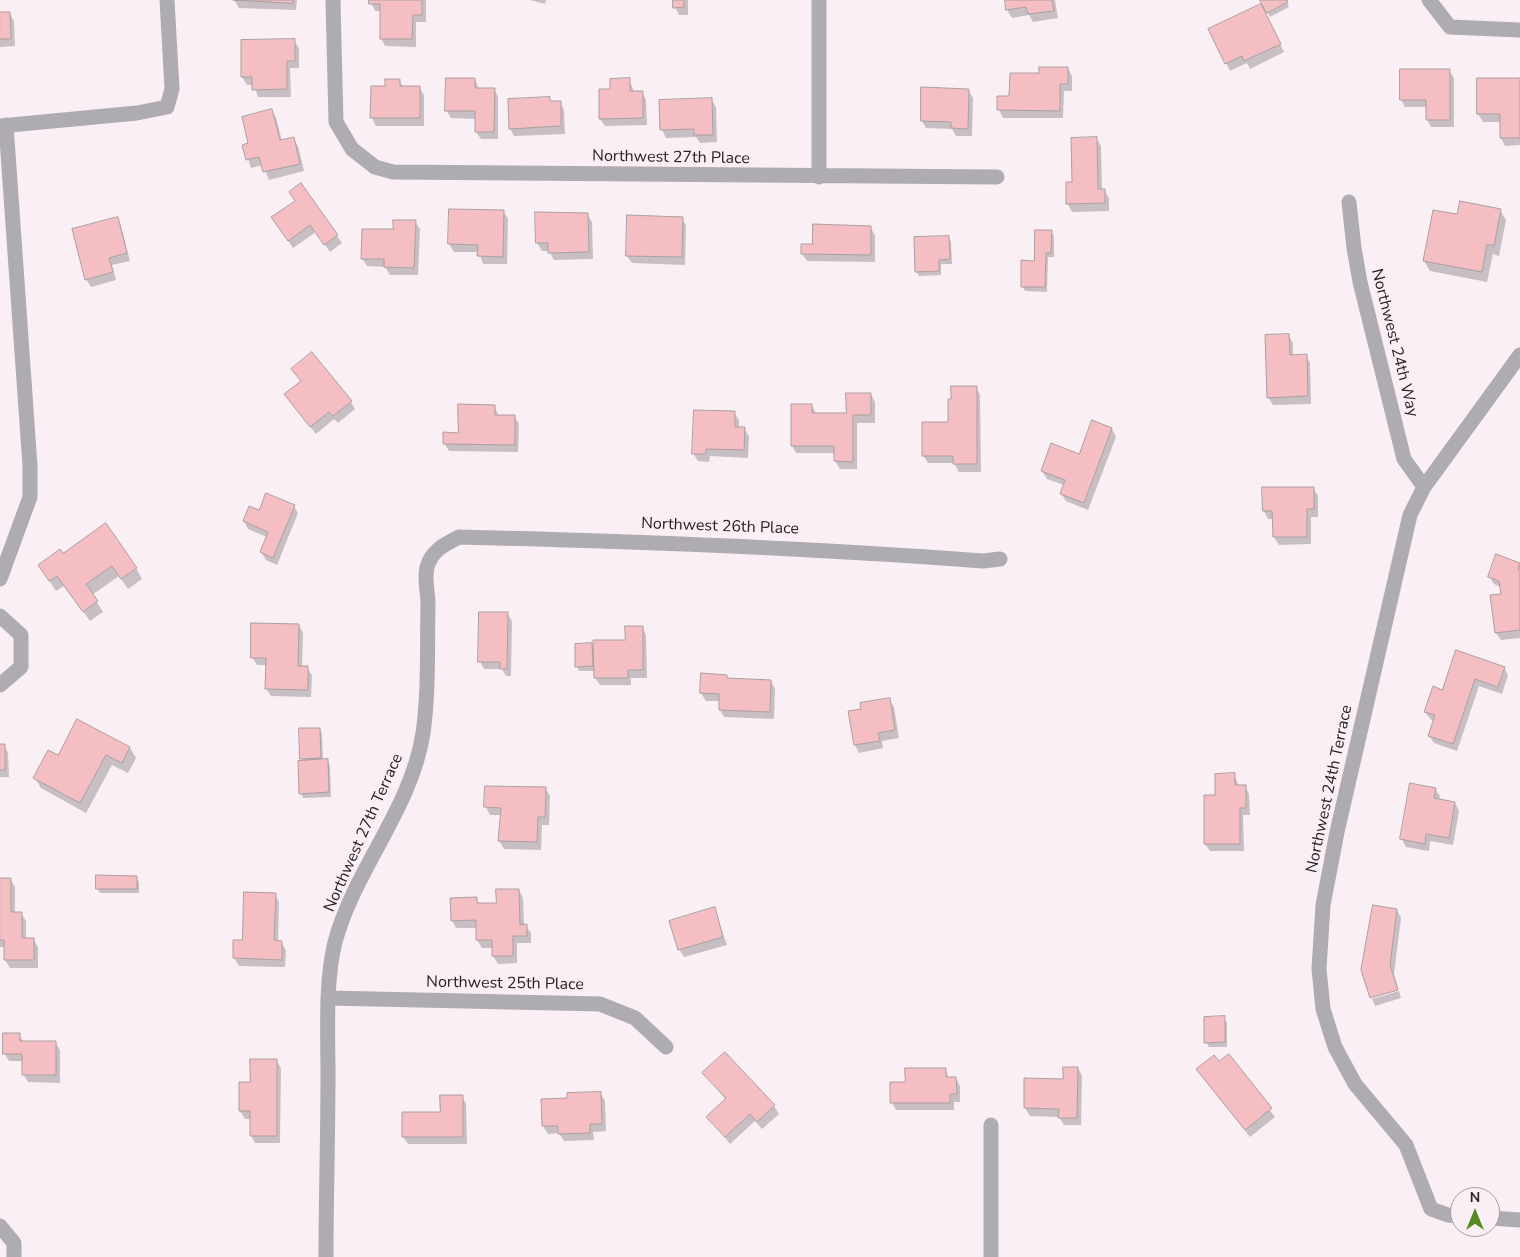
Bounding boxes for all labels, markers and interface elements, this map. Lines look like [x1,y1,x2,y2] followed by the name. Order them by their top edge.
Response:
[592,147,750,169] street label: Northwest 27th Place
[1366,267,1422,419] street label: Northwest 24th Way
[641,515,799,539] street label: Northwest 26th Place
[1303,703,1357,875] street label: Northwest 24th Terrace
[320,751,408,915] street label: Northwest 27th Terrace
[426,973,584,995] street label: Northwest 25th Place
[1450,1187,1500,1237] north arrow
[1470,1188,1480,1207] text: N

